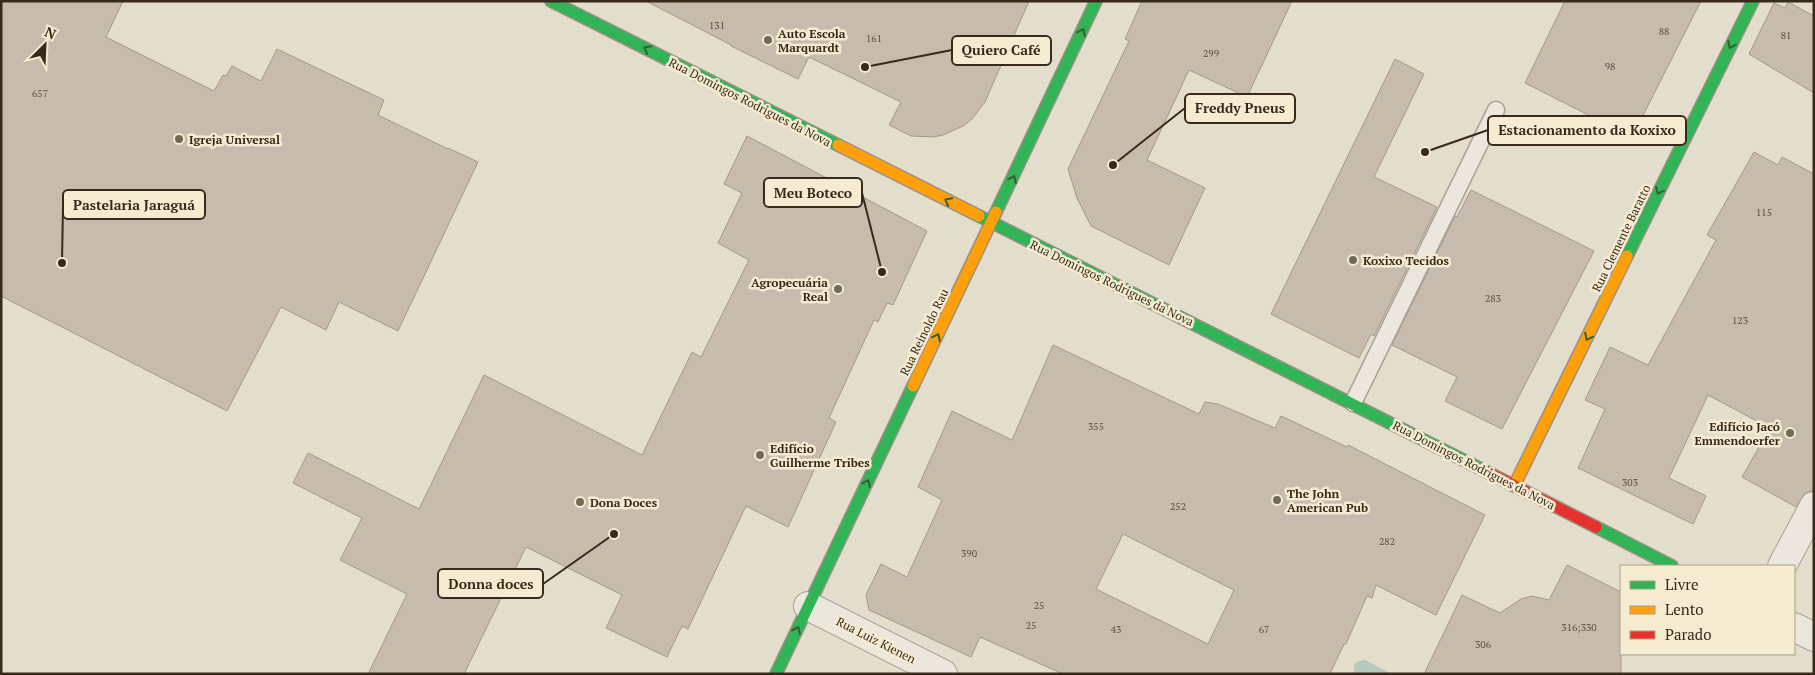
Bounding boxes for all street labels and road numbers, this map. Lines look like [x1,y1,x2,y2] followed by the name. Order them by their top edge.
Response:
[666,54,834,150] street label: Rua Domingos Rodrigues da Nova
[1589,182,1654,294] street label: Rua Clemente Baratto
[1028,237,1196,329] street label: Rua Domingos Rodrigues da Nova
[896,286,952,378] street label: Rua Reinoldo Rau
[1390,417,1558,513] street label: Rua Domingos Rodrigues da Nova
[834,614,918,666] street label: Rua Luiz Kienen

